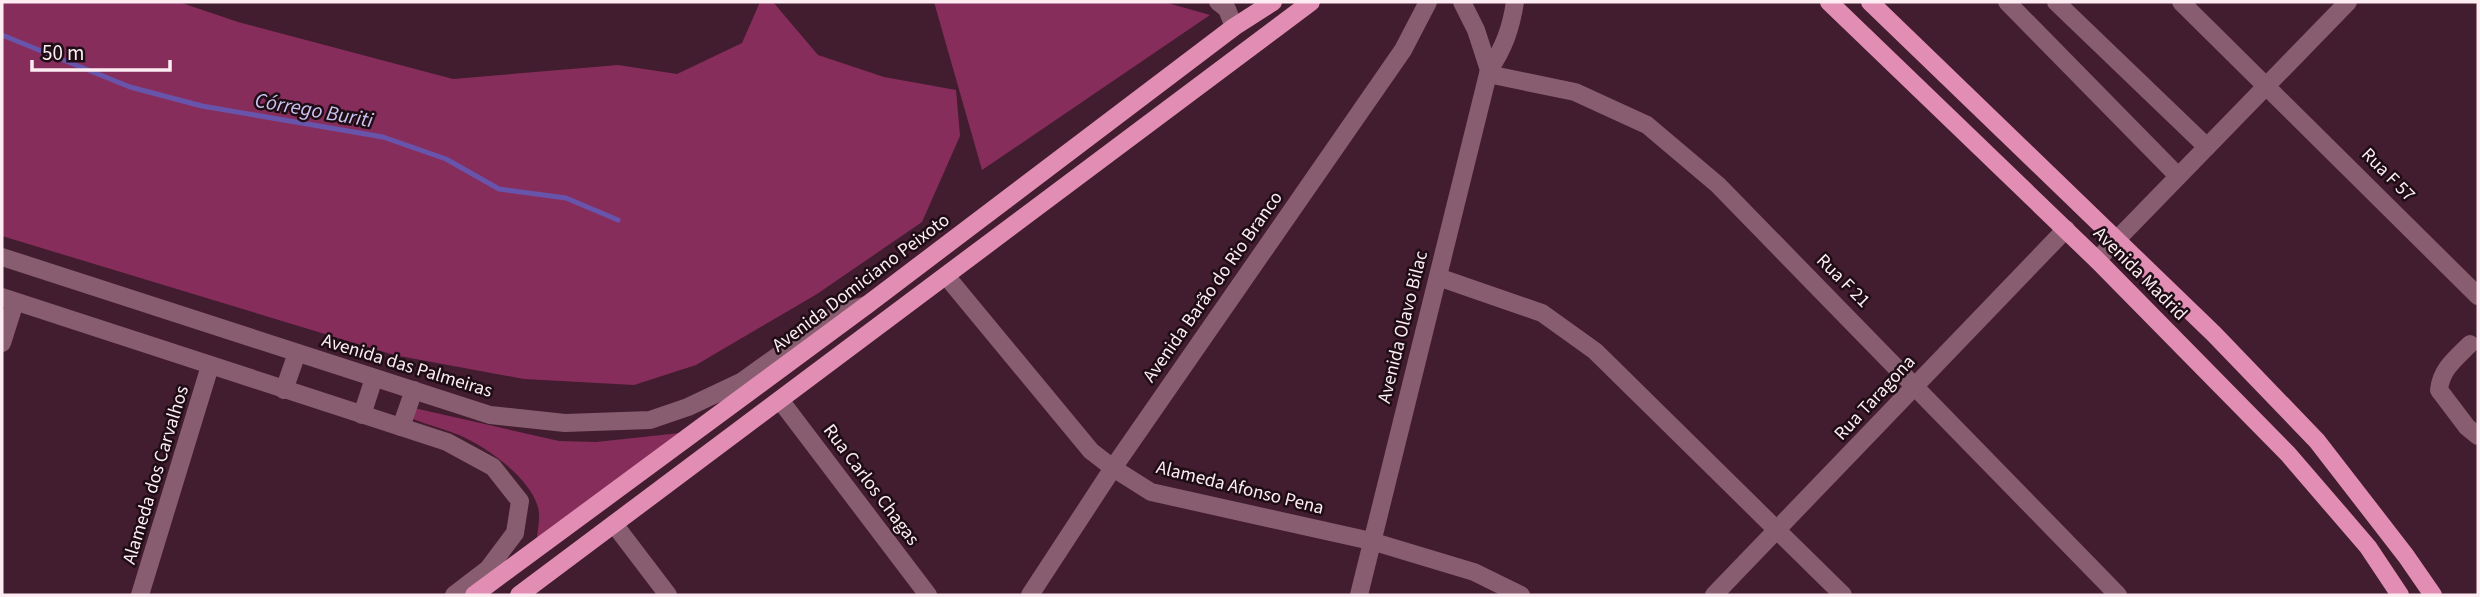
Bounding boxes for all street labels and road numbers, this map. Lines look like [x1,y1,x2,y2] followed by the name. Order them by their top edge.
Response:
[2355,142,2421,208] street label: Rua F 57
[1137,186,1289,388] street label: Avenida Barão do Rio Branco
[767,207,955,359] street label: Avenida Domiciano Peixoto
[2087,221,2193,327] street label: Avenida Madrid
[1371,248,1435,406] street label: Avenida Olavo Bilac
[1810,248,1876,314] street label: Rua F 21
[318,327,496,405] street label: Avenida das Palmeiras
[1828,349,1922,447] street label: Rua Taragona
[116,382,196,568] street label: Alameda dos Carvalhos
[816,419,926,551] street label: Rua Carlos Chagas
[1153,454,1327,522] street label: Alameda Afonso Pena

